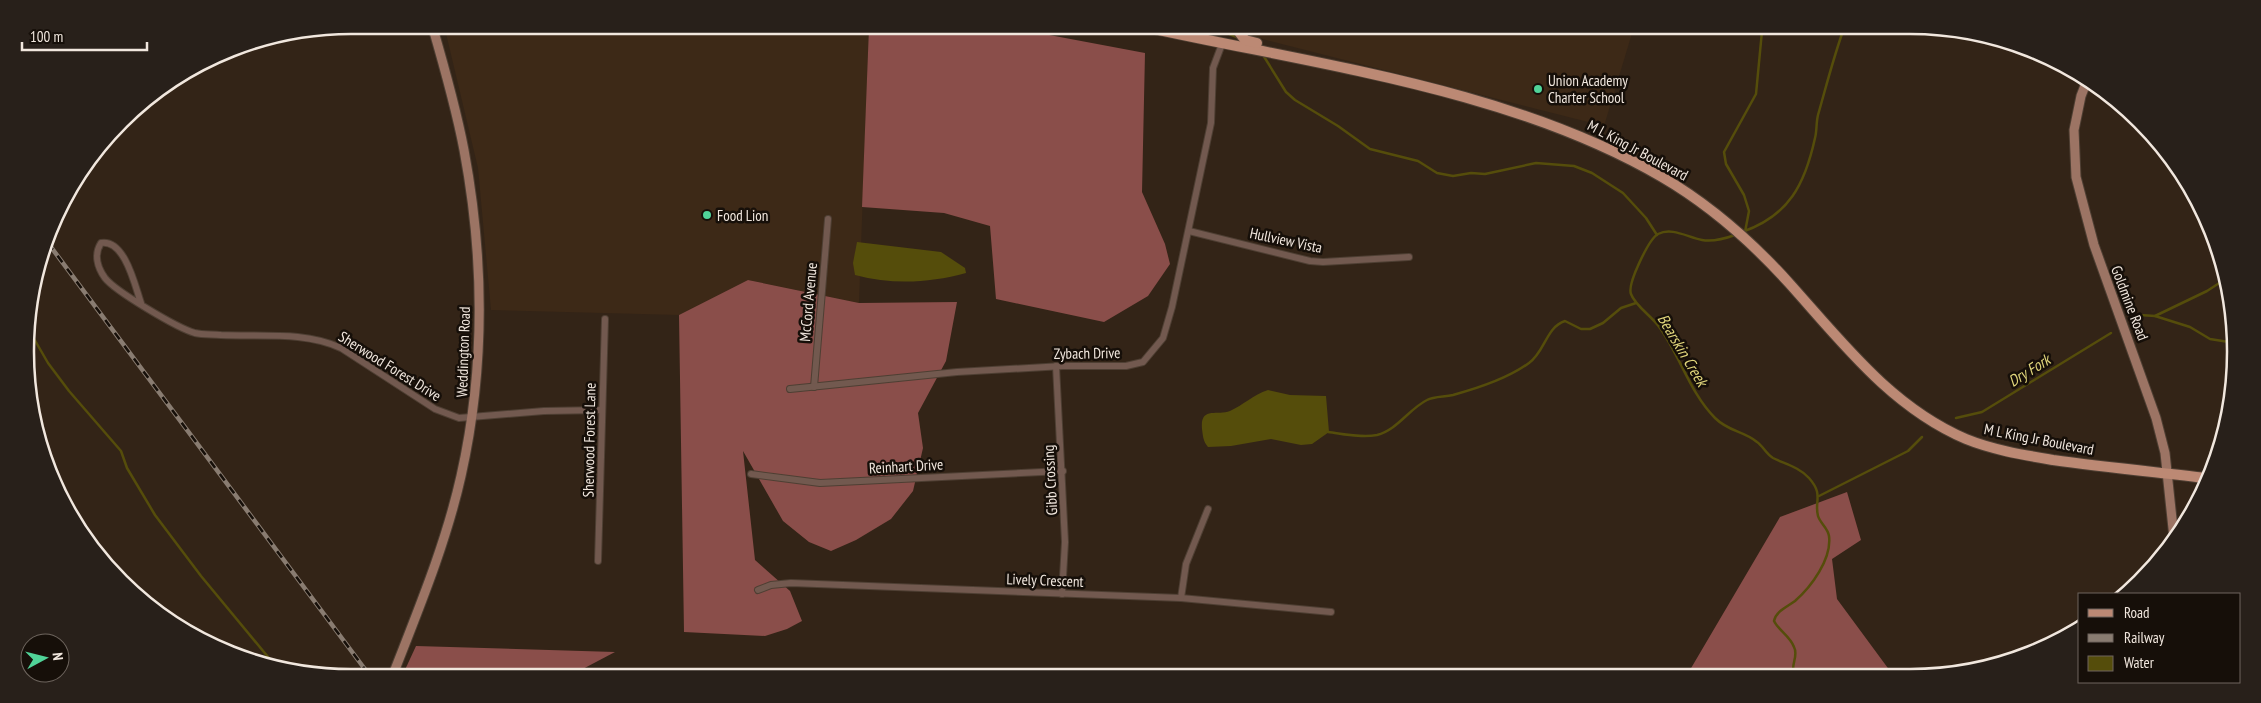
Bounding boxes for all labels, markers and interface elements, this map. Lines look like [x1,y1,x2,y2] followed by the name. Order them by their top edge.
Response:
[22,20,148,52] scale bar
[30,27,63,46] text: 100 m
[1548,71,1628,107] place label: Union Academy Charter School
[1532,83,1544,95] marker: Union Academy Charter School
[1584,115,1692,185] street label: M L King Jr Boulevard
[717,206,768,225] place label: Food Lion
[701,209,713,221] marker: Food Lion
[1248,223,1324,257] street label: Hullview Vista
[795,262,821,342] street label: McCord Avenue
[2107,263,2153,343] street label: Goldmine Road
[452,306,474,398] street label: Weddington Road
[1654,310,1713,392] water label: Bearskin Creek
[335,327,445,405] street label: Sherwood Forest Drive
[1053,343,1121,363] street label: Zybach Drive
[2004,348,2055,391] water label: Dry Fork
[578,382,600,498] street label: Sherwood Forest Lane
[1983,419,2095,459] street label: M L King Jr Boulevard
[1039,444,1061,516] street label: Gibb Crossing
[868,455,944,477] street label: Reinhart Drive
[1006,569,1084,591] street label: Lively Crescent
[2078,593,2241,683] legend
[2124,603,2150,622] text: Road
[2124,628,2165,647] text: Railway
[20,633,70,683] north arrow
[49,652,67,661] text: N
[2124,653,2155,672] text: Water

